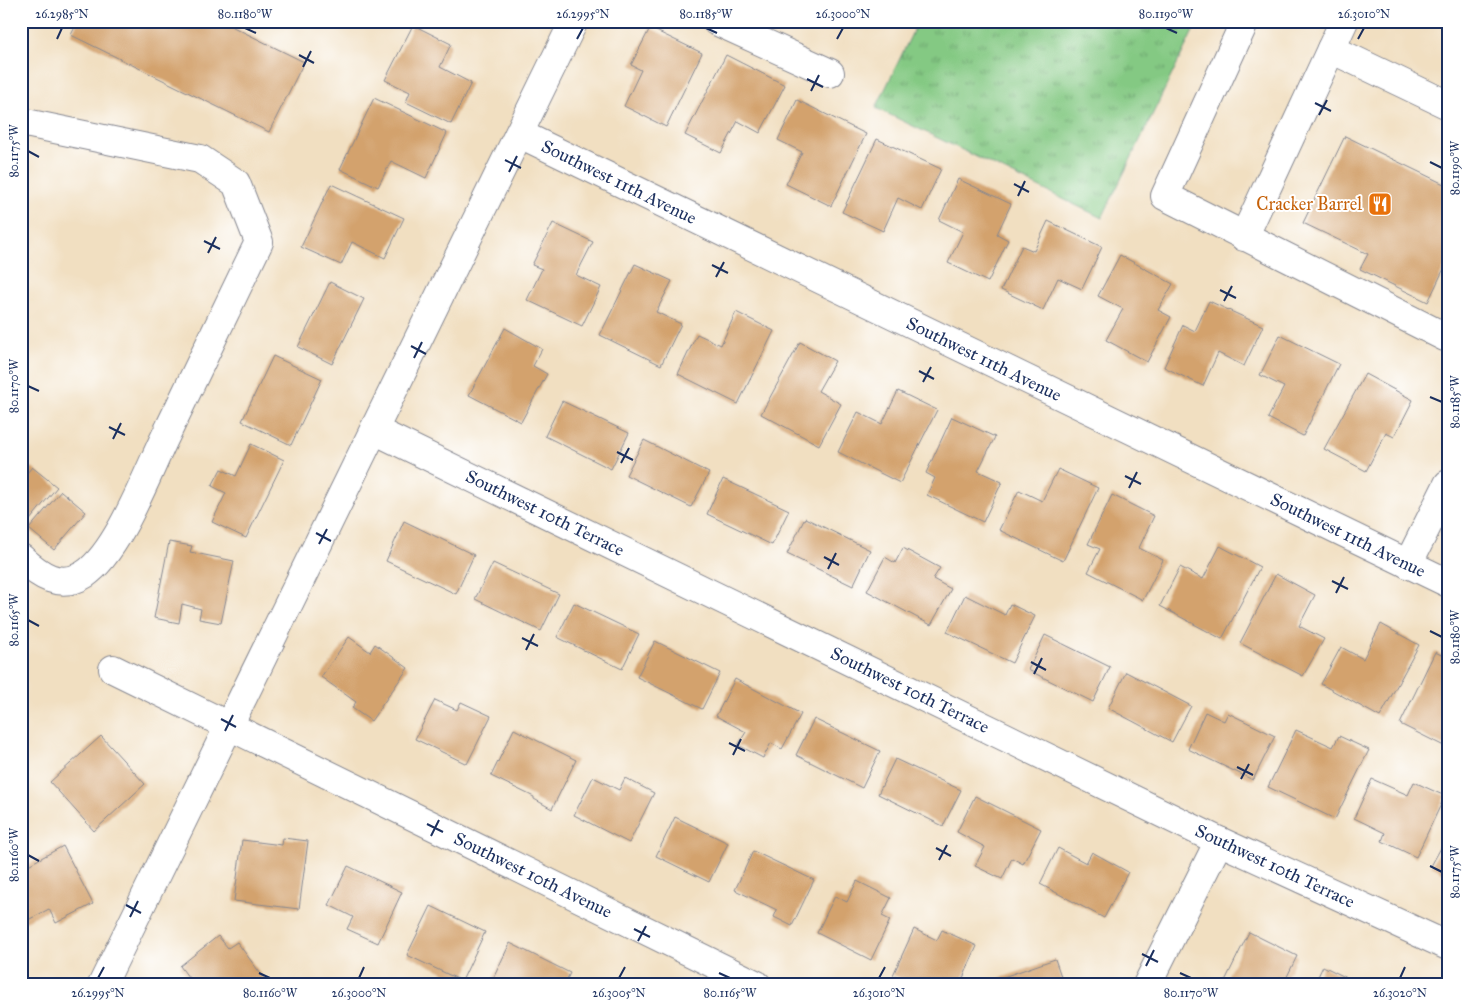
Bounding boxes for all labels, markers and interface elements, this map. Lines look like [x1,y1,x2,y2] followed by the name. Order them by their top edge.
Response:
[35,7,89,21] text: 26.2985°N
[218,7,273,21] text: 80.1180°W
[556,7,610,21] text: 26.2995°N
[679,7,733,21] text: 80.1185°W
[816,7,870,21] text: 26.3000°N
[1139,7,1194,21] text: 80.1190°W
[1338,7,1390,21] text: 26.3010°N
[7,124,21,178] text: 80.1175°W
[538,135,700,229] street label: Southwest 11th Avenue
[1448,140,1462,195] text: 80.1190°W
[1367,191,1393,217] restaurant icon: Cracker Barrel
[1256,193,1362,215] place label: Cracker Barrel
[903,312,1065,406] street label: Southwest 11th Avenue
[7,358,21,413] text: 80.1170°W
[1448,375,1462,429] text: 80.1185°W
[462,465,628,561] street label: Southwest 10th Terrace
[1267,488,1429,582] street label: Southwest 11th Avenue
[7,593,21,646] text: 80.1165°W
[1448,609,1462,664] text: 80.1180°W
[827,642,993,738] street label: Southwest 10th Terrace
[1192,819,1358,913] street label: Southwest 10th Terrace
[7,827,21,882] text: 80.1160°W
[450,827,616,923] street label: Southwest 10th Avenue
[1448,845,1462,899] text: 80.1175°W
[71,986,125,1000] text: 26.2995°N
[243,986,298,1000] text: 80.1160°W
[332,986,386,1000] text: 26.3000°N
[592,986,646,1000] text: 26.3005°N
[704,986,757,1000] text: 80.1165°W
[853,986,905,1000] text: 26.3010°N
[1164,986,1219,1000] text: 80.1170°W
[1373,986,1427,1000] text: 26.3020°N

